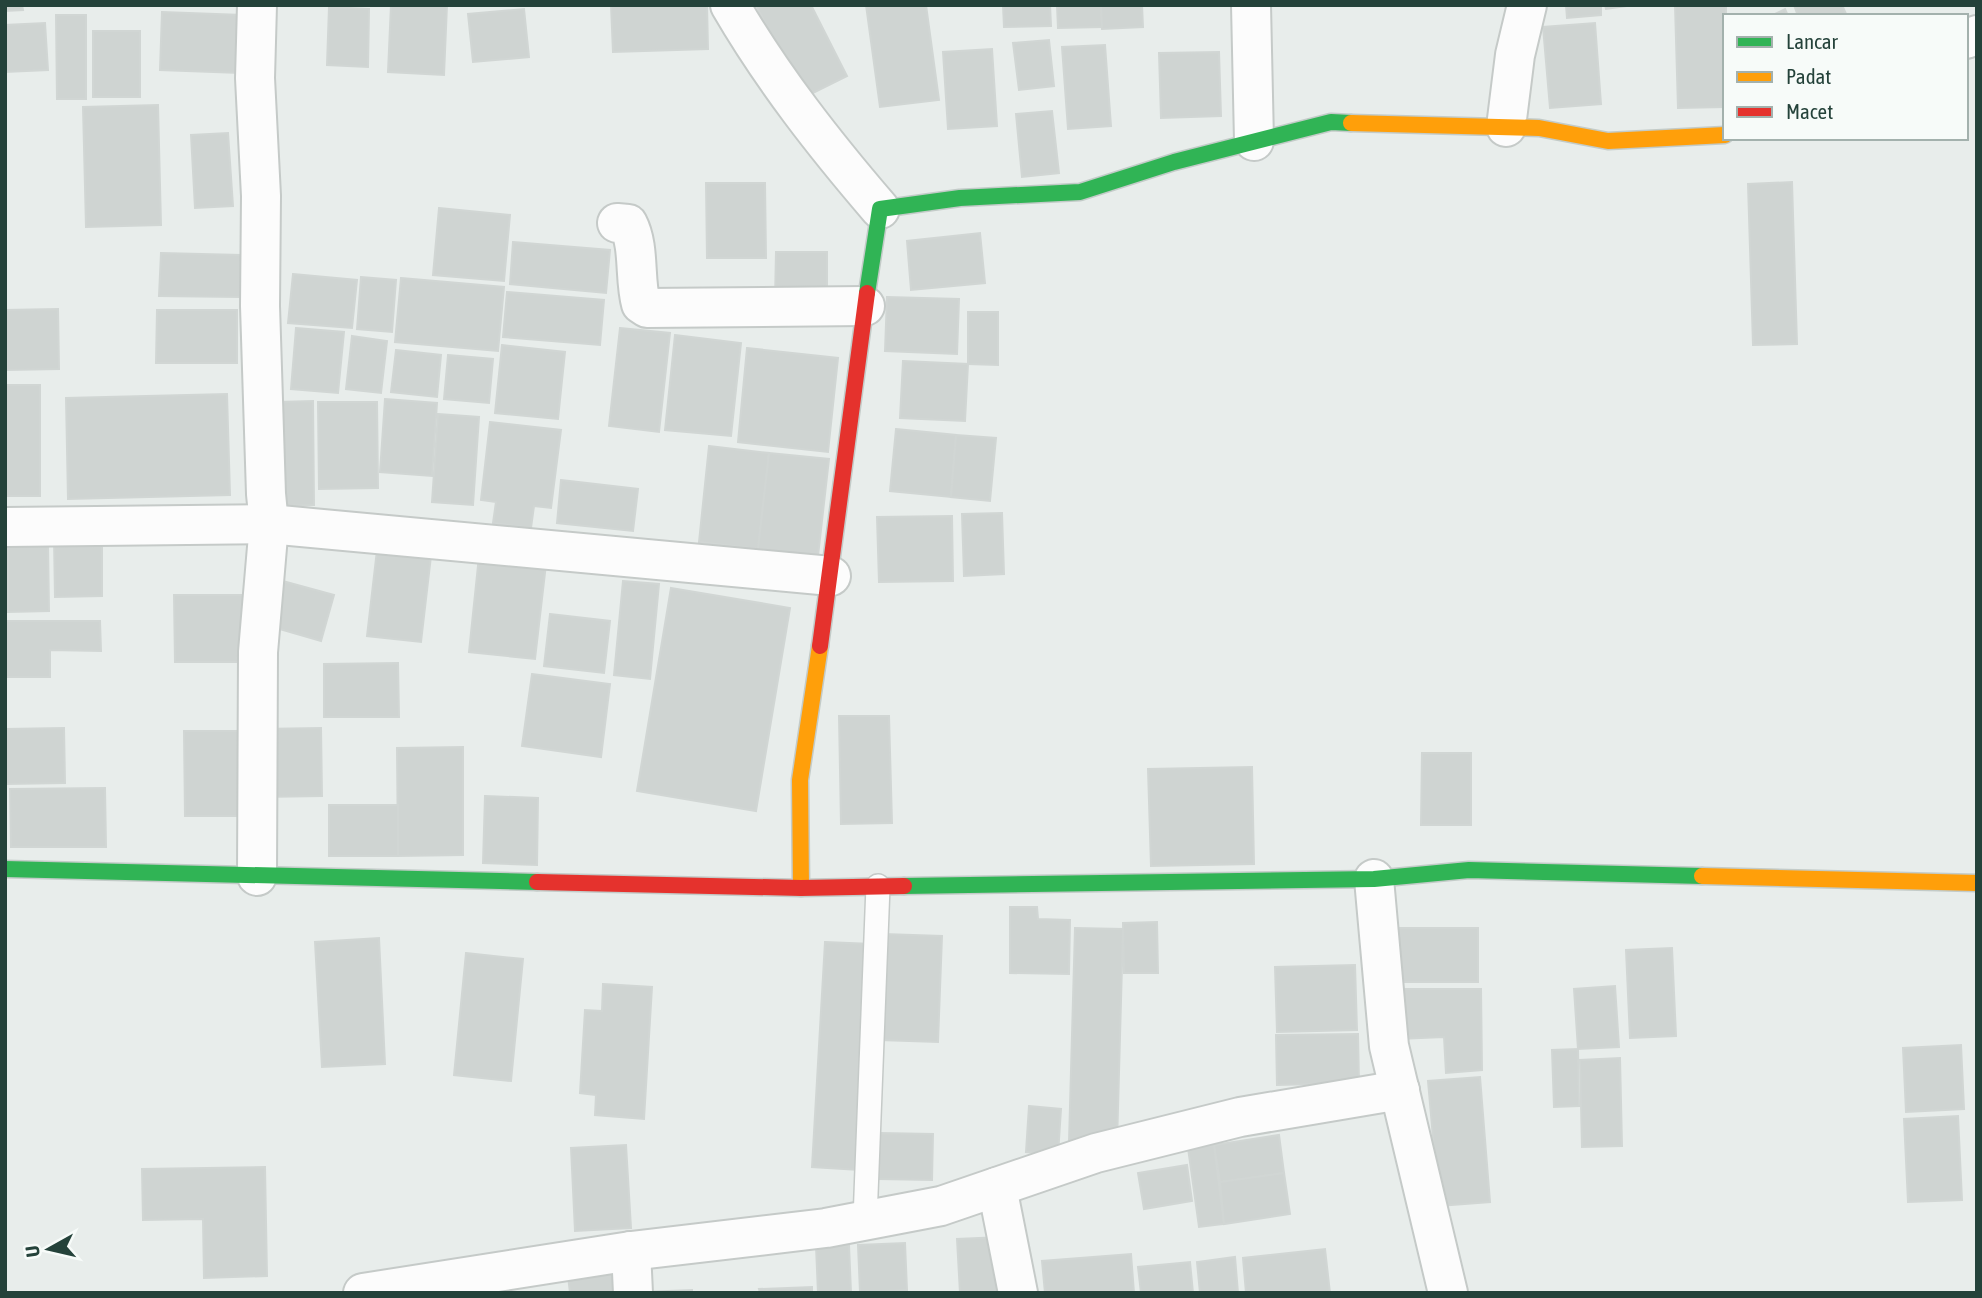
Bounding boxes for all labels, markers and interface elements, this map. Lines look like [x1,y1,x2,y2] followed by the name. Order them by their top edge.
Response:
[1723,14,1968,140] legend
[1786,29,1839,53] text: Lancar
[1786,64,1831,88] text: Padat
[1786,99,1833,123] text: Macet
[14,1214,84,1284] north arrow
[20,1244,44,1258] text: U

